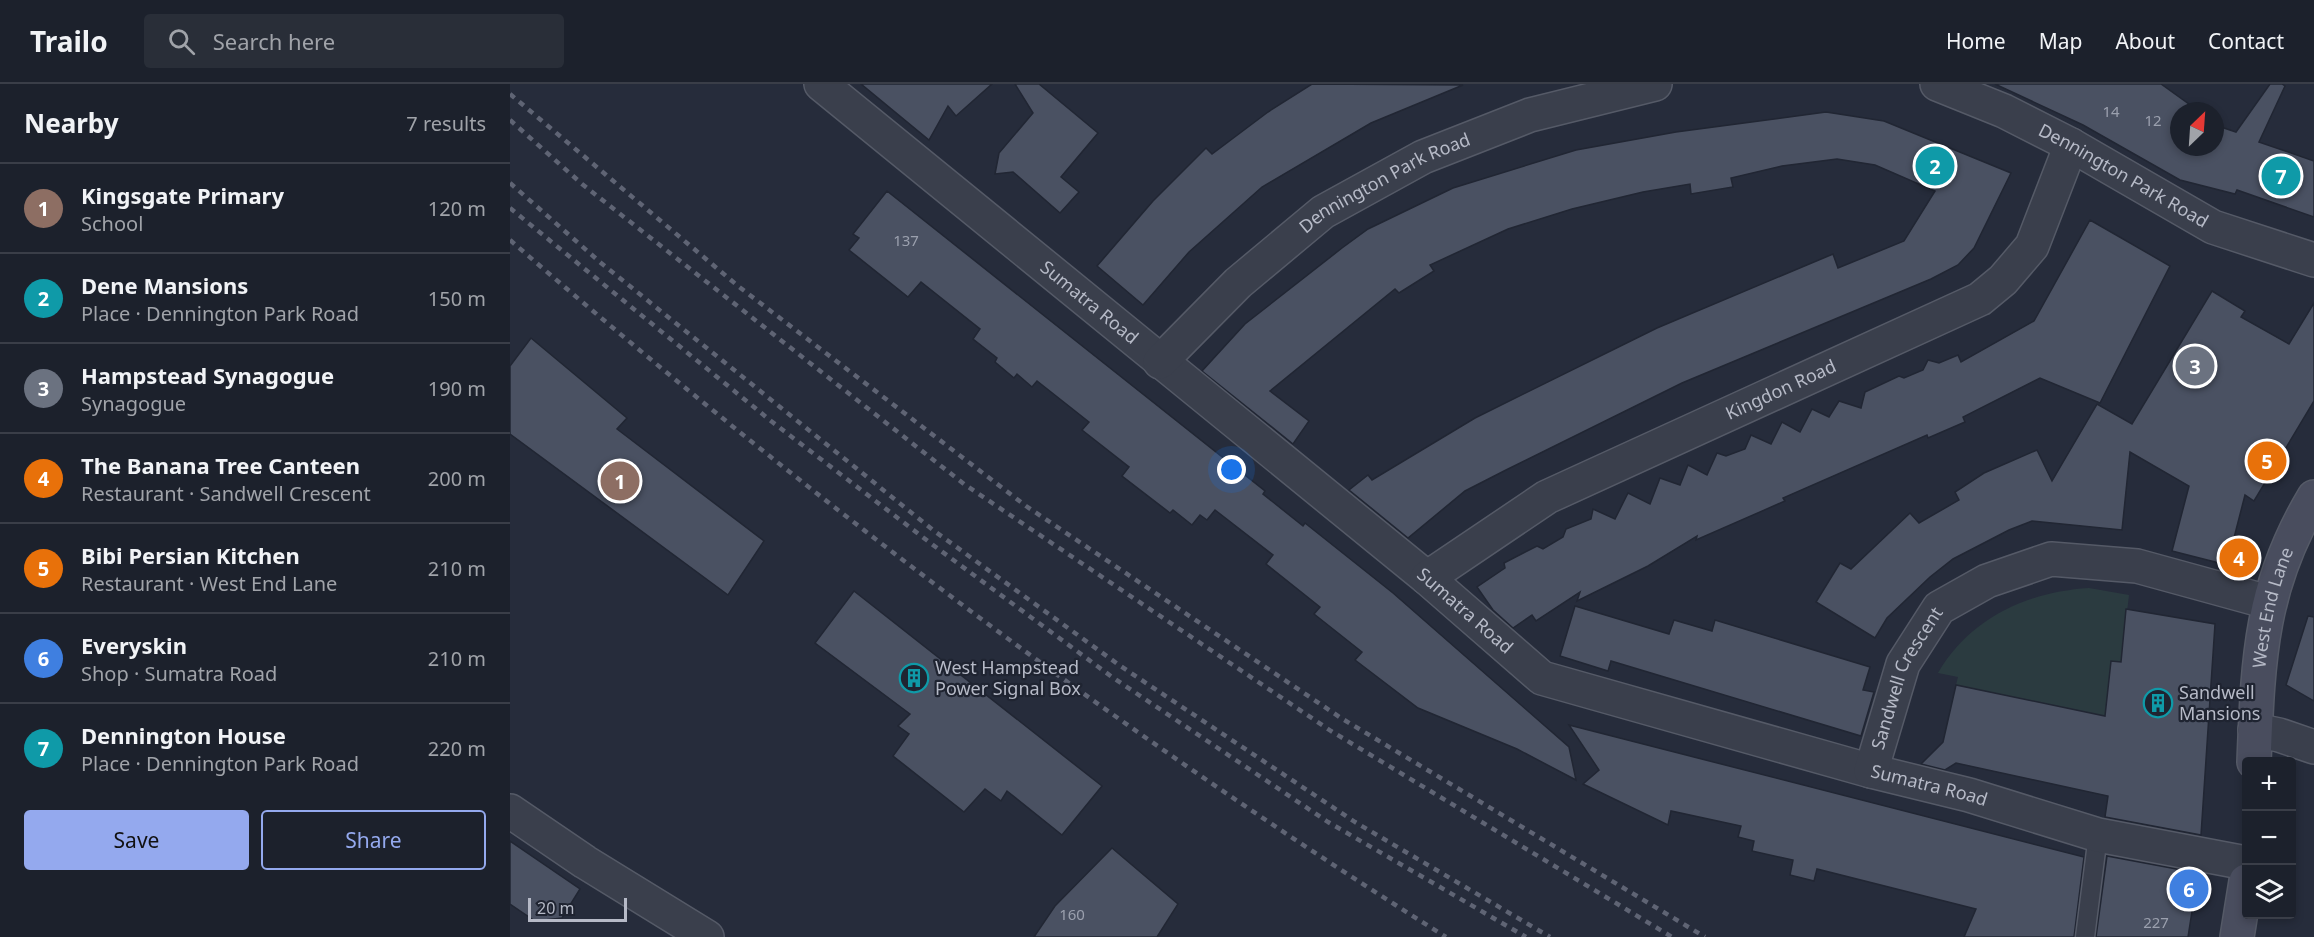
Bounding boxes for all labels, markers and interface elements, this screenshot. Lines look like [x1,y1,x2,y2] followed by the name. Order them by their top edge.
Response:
[144,14,564,68] search box
[30,22,108,60] text: Trailo
[165,25,198,58] icon: search
[213,26,335,56] text: Search here
[1946,27,2006,55] text: Home
[2039,27,2082,55] text: Map
[2115,27,2175,55] text: About
[2208,27,2284,55] text: Contact
[2102,101,2120,121] house number: 14
[2170,102,2224,156] north arrow
[24,105,119,141] text: Nearby
[406,110,486,137] text: 7 results
[2144,110,2162,130] house number: 12
[2035,117,2213,233] street label: Dennington Park Road
[1293,127,1473,238] street label: Dennington Park Road
[1916,144,1954,188] pin: 2
[2262,154,2300,199] pin: 7
[81,180,284,210] text: Kingsgate Primary
[38,195,49,222] text: 1
[428,195,486,222] text: 120 m
[81,210,143,237] text: School
[893,230,919,250] house number: 137
[1036,255,1144,349] street label: Sumatra Road
[81,270,248,300] text: Dene Mansions
[38,285,49,312] text: 2
[428,285,486,312] text: 150 m
[81,300,359,327] text: Place · Dennington Park Road
[2176,344,2214,388] pin: 3
[1721,353,1840,425] street label: Kingdon Road
[81,360,334,390] text: Hampstead Synagogue
[38,375,49,402] text: 3
[428,375,486,402] text: 190 m
[81,390,186,417] text: Synagogue
[2248,438,2286,484] pin: 5
[81,450,360,480] text: The Banana Tree Canteen
[1217,455,1246,484] your location
[600,458,640,504] pin: 1
[38,465,49,492] text: 4
[428,465,486,492] text: 200 m
[81,480,371,507] text: Restaurant · Sandwell Crescent
[2220,536,2258,580] pin: 4
[81,540,300,570] text: Bibi Persian Kitchen
[2246,543,2298,669] street label: West End Lane
[38,555,49,582] text: 5
[428,555,486,582] text: 210 m
[1413,562,1519,658] street label: Sumatra Road
[81,570,337,597] text: Restaurant · West End Lane
[1865,602,1948,752] street label: Sandwell Crescent
[81,630,187,660] text: Everyskin
[38,645,49,672] text: 6
[428,645,486,672] text: 210 m
[935,655,1081,700] place label: West Hampstead Power Signal Box
[81,660,277,687] text: Shop · Sumatra Road
[898,662,930,694] building icon: West Hampstead Power Signal Box
[2179,680,2260,725] place label: Sandwell Mansions
[2142,687,2174,719] building icon: Sandwell Mansions
[81,720,286,750] text: Dennington House
[38,735,49,762] text: 7
[428,735,486,762] text: 220 m
[81,750,359,777] text: Place · Dennington Park Road
[2242,757,2296,919] map controls
[2242,757,2296,811] button: +
[1868,758,1991,811] street label: Sumatra Road
[24,810,249,870] button: Save
[261,810,486,870] button: Share
[2242,811,2296,865] button: −
[2242,865,2296,919] button: layers
[2170,866,2208,912] pin: 6
[528,895,627,922] scale bar
[537,897,574,919] text: 20 m
[1059,904,1085,924] house number: 160
[2143,912,2169,932] house number: 227

